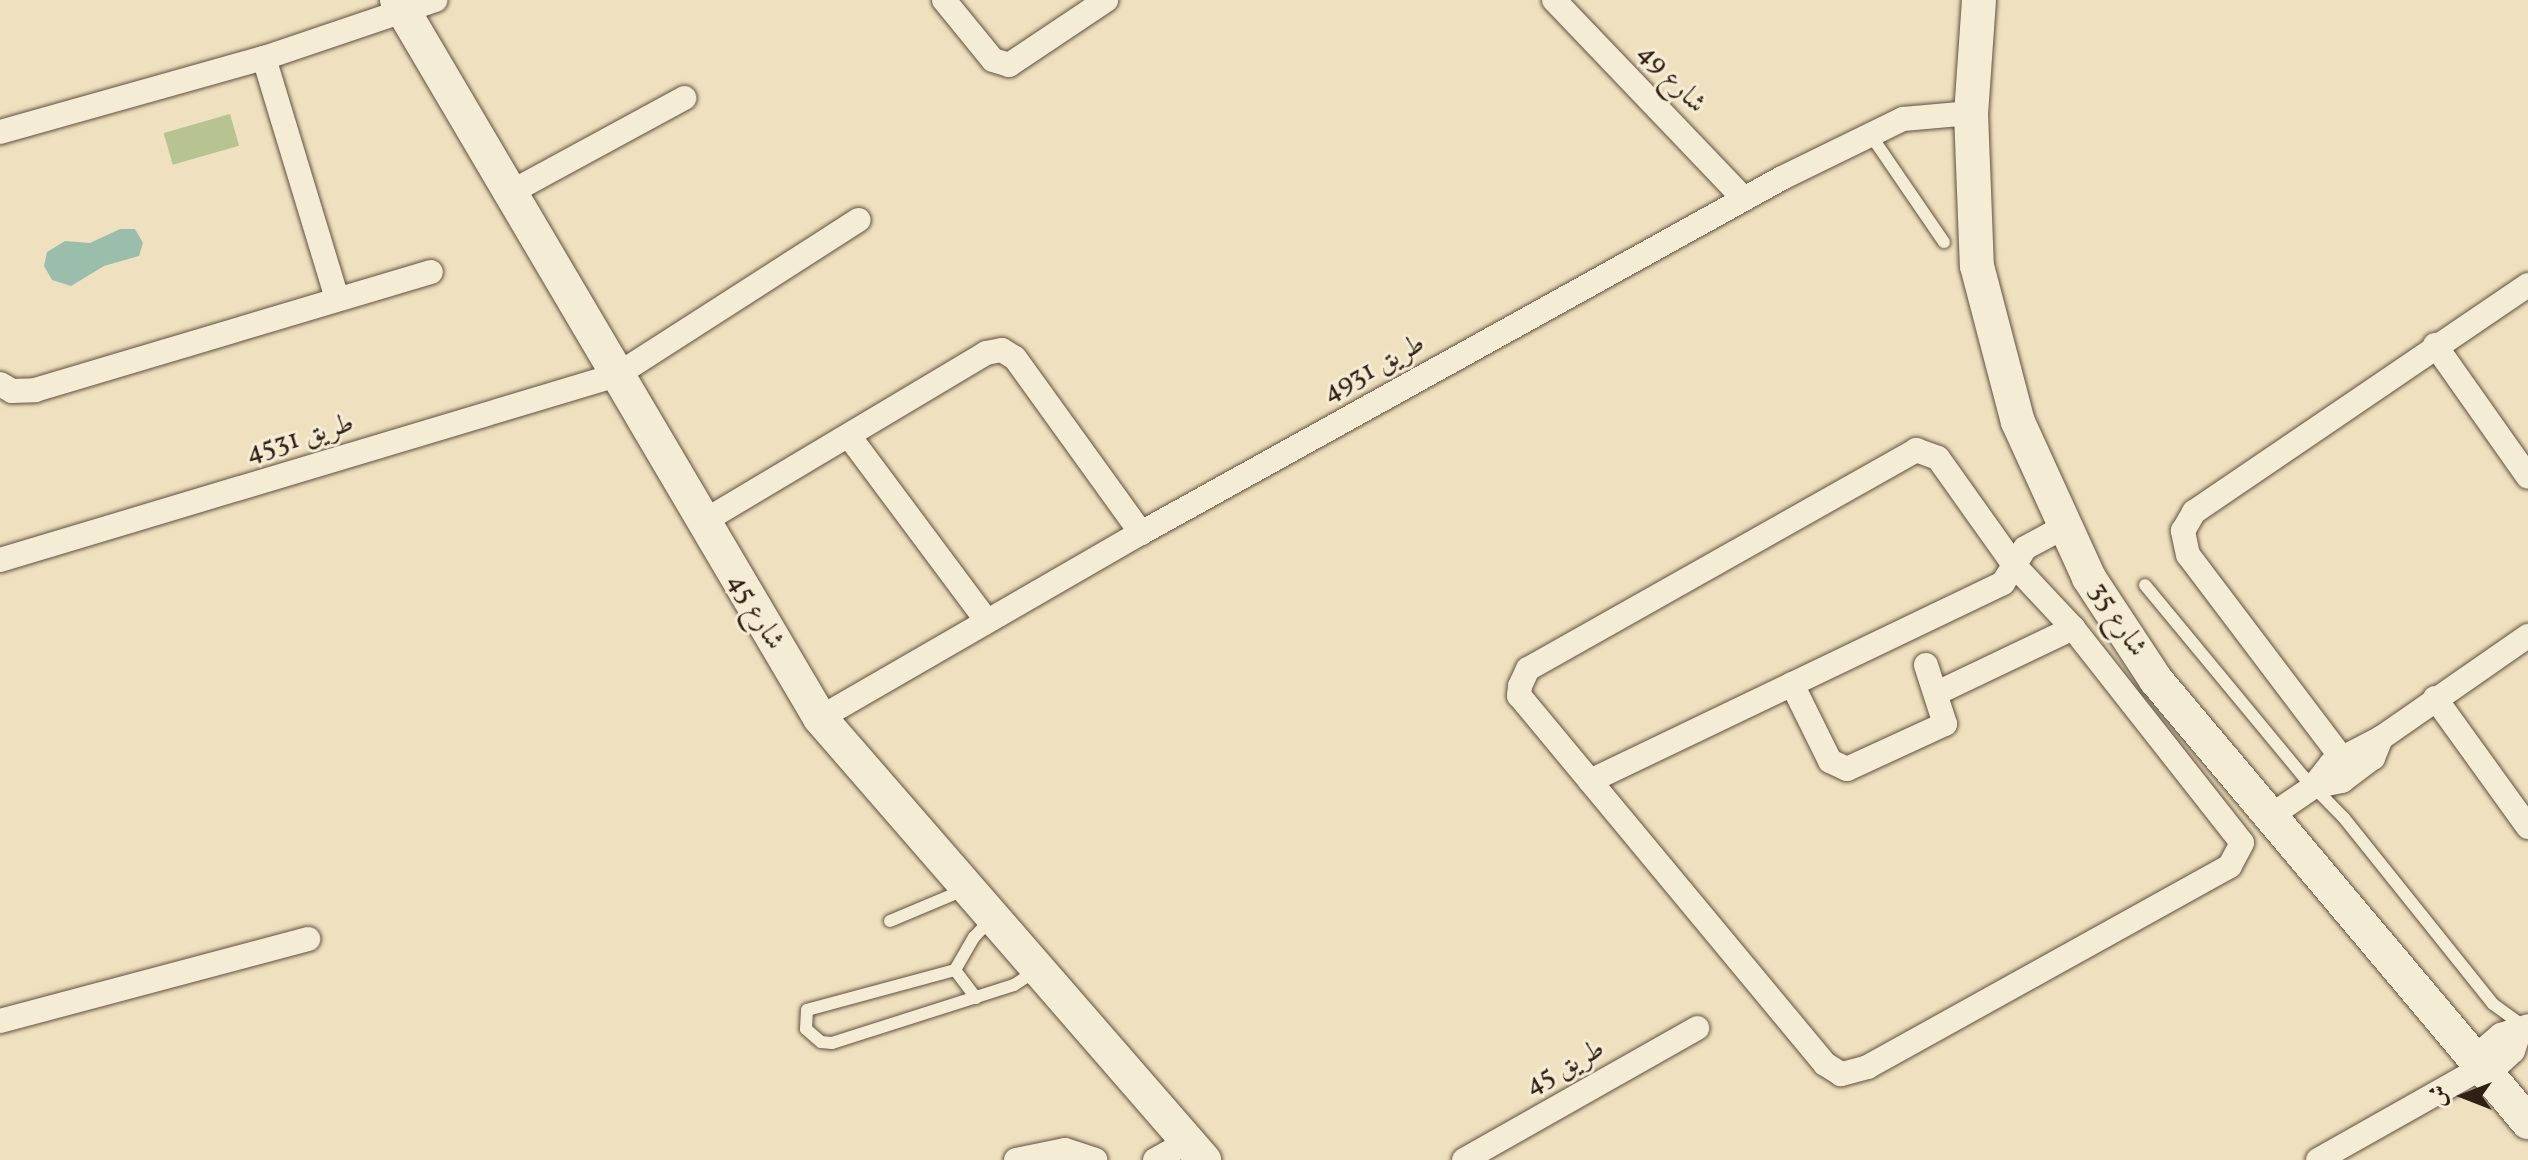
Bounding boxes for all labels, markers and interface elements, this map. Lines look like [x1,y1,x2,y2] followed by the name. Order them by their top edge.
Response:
[1630,37,1712,121] street label: شارع 49
[1317,327,1431,411] street label: طريق 4931
[242,407,358,471] street label: طريق 4531
[719,568,791,656] street label: شارع 45
[2081,576,2153,664] street label: شارع 35
[1519,1032,1611,1104] street label: طريق 45
[2424,1056,2504,1136] north arrow
[2424,1085,2455,1107] text: ش

